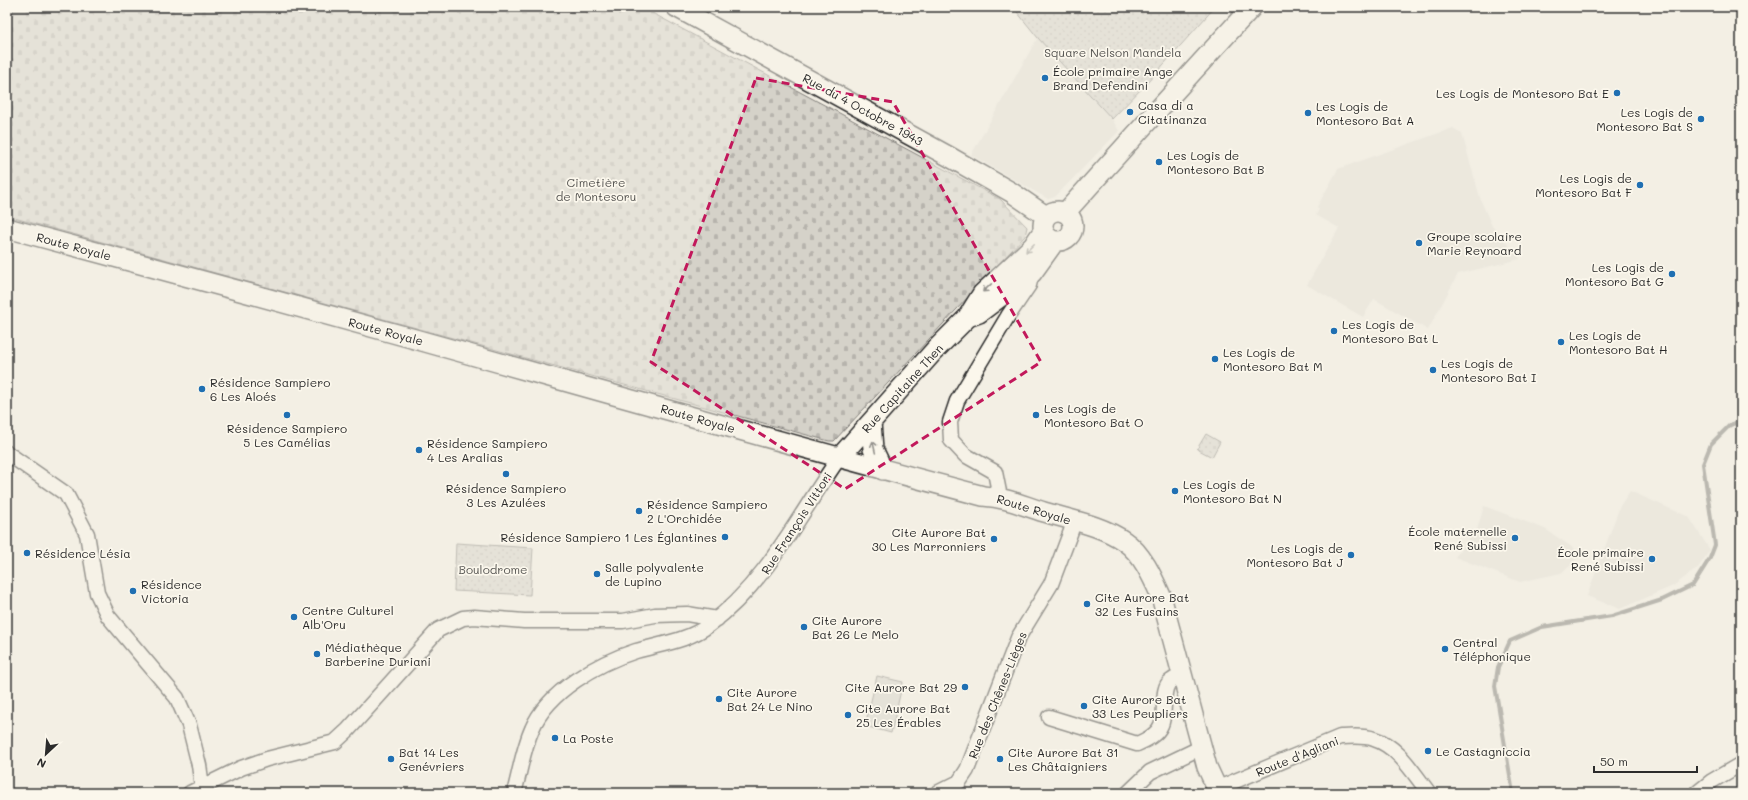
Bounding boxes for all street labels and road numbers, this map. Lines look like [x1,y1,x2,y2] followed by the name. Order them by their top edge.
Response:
[800,69,926,149] street label: Rue du 4 Octobre 1943
[35,228,113,264] street label: Route Royale
[347,313,425,349] street label: Route Royale
[858,340,946,436] street label: Rue Capitaine Then
[659,400,737,436] street label: Route Royale
[757,469,835,577] street label: Rue François Vittori
[995,490,1073,528] street label: Route Royale
[964,629,1030,761] street label: Rue des Chênes-Lièges
[1253,732,1341,780] street label: Route d'Agliani

